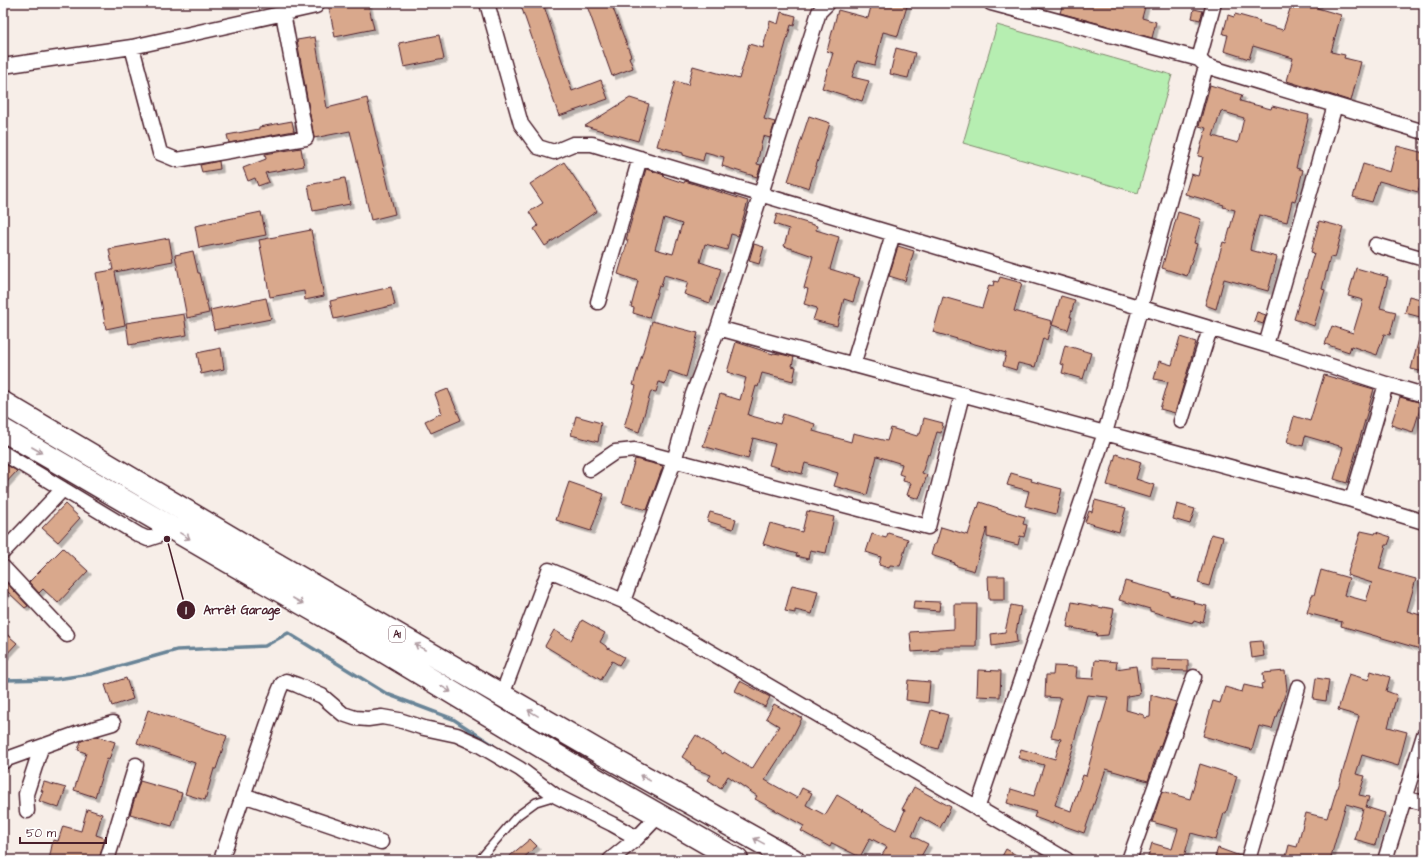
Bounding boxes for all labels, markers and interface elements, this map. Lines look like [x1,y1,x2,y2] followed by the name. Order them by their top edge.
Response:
[31,446,43,454] one-way arrow
[179,532,190,540] one-way arrow
[176,598,289,622] callout: Arrêt Garage
[292,598,304,605] one-way arrow
[185,602,187,619] text: 1
[204,602,281,621] text: Arrêt Garage
[389,626,405,642] road number: A1
[414,643,426,651] one-way arrow
[440,685,452,693] one-way arrow
[527,708,539,716] one-way arrow
[639,773,651,781] one-way arrow
[20,819,106,845] scale bar
[26,825,57,842] text: 50 m
[753,837,765,844] one-way arrow

